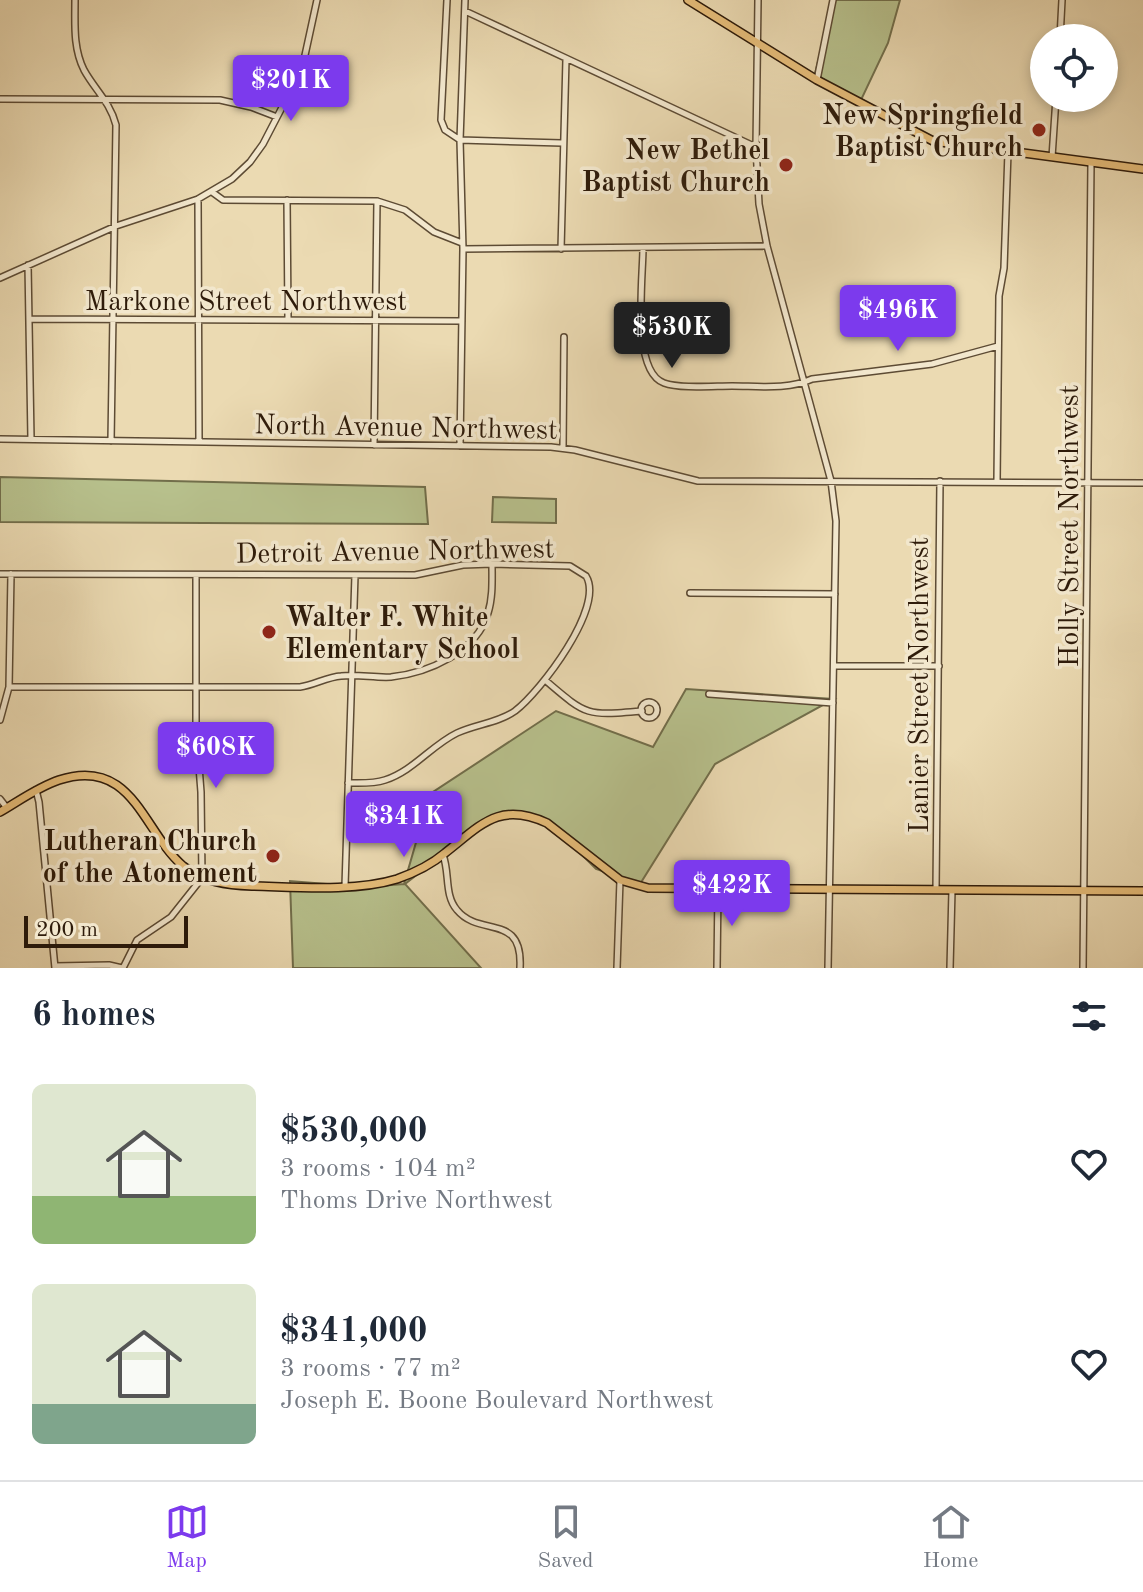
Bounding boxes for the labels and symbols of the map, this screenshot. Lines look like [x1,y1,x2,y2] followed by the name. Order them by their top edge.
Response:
[235,55,347,123] pin: $201K
[822,103,1023,163] place label: New Springfield Baptist Church
[1030,121,1048,139] marker: New Springfield Baptist Church
[582,138,770,198] place label: New Bethel Baptist Church
[777,156,795,174] marker: New Bethel Baptist Church
[842,285,954,353] pin: $496K
[85,289,407,317] street label: Markone Street Northwest
[616,302,728,370] pin: $530K
[1057,385,1085,667] street label: Holly Street Northwest
[254,412,558,446] street label: North Avenue Northwest
[235,536,555,570] street label: Detroit Avenue Northwest
[907,537,935,833] street label: Lanier Street Northwest
[285,605,520,665] place label: Walter F. White Elementary School
[260,623,278,641] marker: Walter F. White Elementary School
[160,722,272,790] pin: $608K
[348,791,460,859] pin: $341K
[43,829,257,889] place label: Lutheran Church of the Atonement
[264,847,282,865] marker: Lutheran Church of the Atonement
[676,860,788,928] pin: $422K
[24,912,188,948] scale bar

